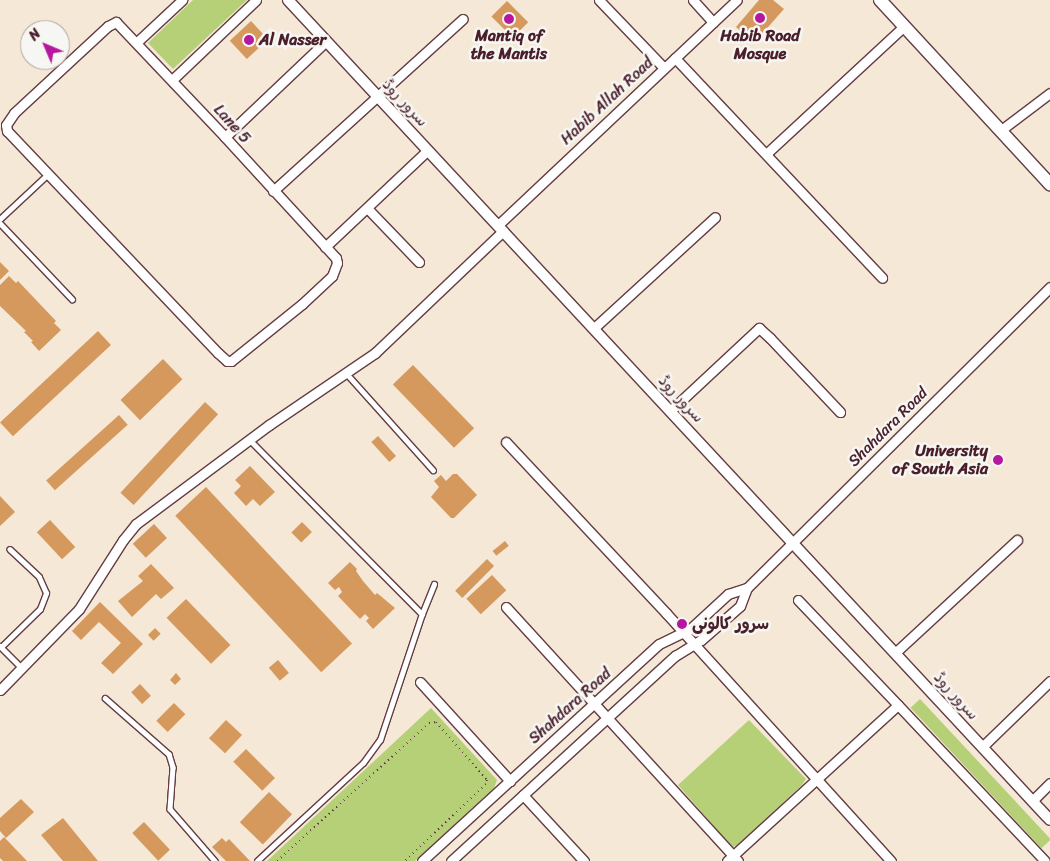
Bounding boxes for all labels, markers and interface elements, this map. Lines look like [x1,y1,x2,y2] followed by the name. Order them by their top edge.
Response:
[754,12,766,24] marker: Habib Road Mosque
[503,13,515,25] marker: Mantiq of the Mantis
[20,20,70,70] north arrow
[22,22,47,47] text: N
[471,26,547,64] place label: Mantiq of the Mantis
[720,26,800,64] place label: Habib Road Mosque
[259,30,327,50] place label: Al Nasser
[243,34,255,46] marker: Al Nasser
[557,53,657,149] street label: Habib Allah Road
[378,75,432,131] street label: سرور روڈ
[209,100,255,148] street label: Lane 5
[654,371,708,427] street label: سرور روڈ
[844,383,932,471] street label: Shahdara Road
[892,441,988,479] place label: University of South Asia
[992,454,1004,466] marker: University of South Asia
[692,614,769,634] place label: سرور کالونی
[676,618,688,630] marker: سرور کالونی
[525,664,615,748] street label: Shahdara Road
[929,668,983,724] street label: سرور روڈ

